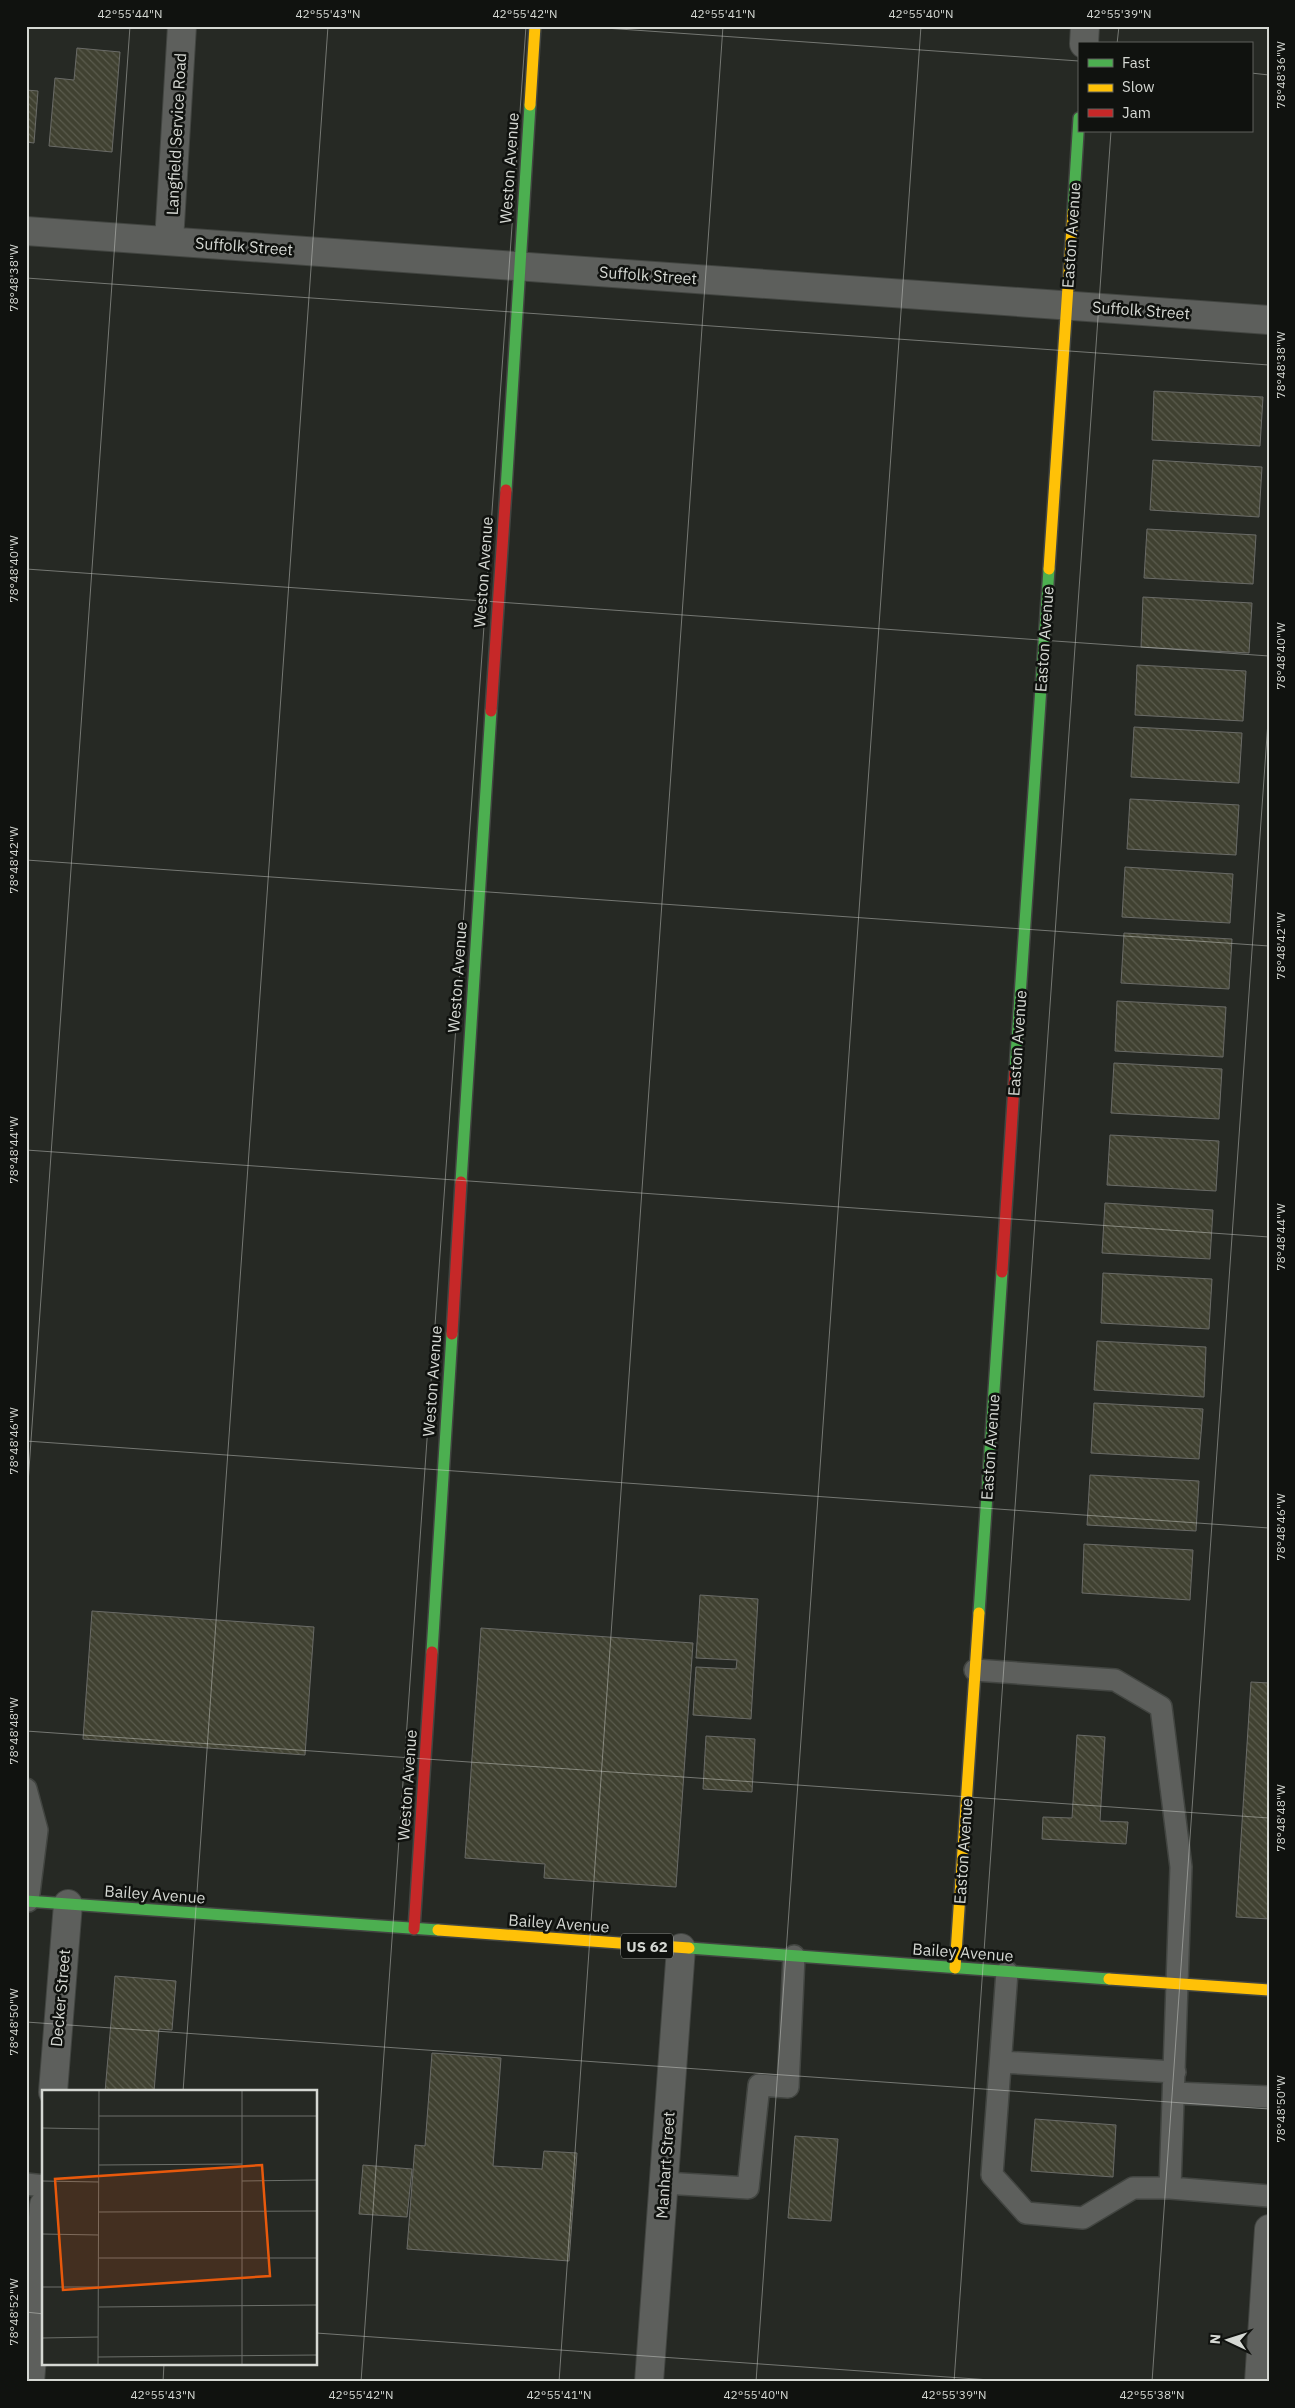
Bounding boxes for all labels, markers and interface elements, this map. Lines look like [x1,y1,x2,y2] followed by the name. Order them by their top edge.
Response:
[97,6,163,21] text: 42°55'44"N
[295,6,361,21] text: 42°55'43"N
[492,6,558,21] text: 42°55'42"N
[690,6,756,21] text: 42°55'41"N
[888,6,954,21] text: 42°55'40"N
[1086,6,1152,21] text: 42°55'39"N
[1273,41,1288,109] text: 78°48'36"W
[1078,42,1252,132] legend
[162,52,190,216] street label: Langfield Service Road
[1122,53,1150,72] text: Fast
[1122,77,1155,96] text: Slow
[1122,103,1151,122] text: Jam
[495,112,523,224] street label: Weston Avenue
[1057,181,1085,289] street label: Easton Avenue
[194,233,294,259] street label: Suffolk Street
[6,244,21,312] text: 78°48'38"W
[598,262,698,288] street label: Suffolk Street
[1091,297,1191,323] street label: Suffolk Street
[1273,331,1288,399] text: 78°48'38"W
[469,516,497,628] street label: Weston Avenue
[6,535,21,603] text: 78°48'40"W
[1030,585,1058,693] street label: Easton Avenue
[1273,622,1288,690] text: 78°48'40"W
[6,826,21,894] text: 78°48'42"W
[1273,912,1288,980] text: 78°48'42"W
[443,921,471,1033] street label: Weston Avenue
[1003,989,1031,1097] street label: Easton Avenue
[6,1116,21,1184] text: 78°48'44"W
[1273,1203,1288,1271] text: 78°48'44"W
[418,1325,446,1437] street label: Weston Avenue
[976,1393,1004,1501] street label: Easton Avenue
[6,1407,21,1475] text: 78°48'46"W
[1273,1493,1288,1561] text: 78°48'46"W
[6,1697,21,1765] text: 78°48'48"W
[393,1729,421,1841] street label: Weston Avenue
[1273,1784,1288,1852] text: 78°48'48"W
[949,1797,977,1905] street label: Easton Avenue
[104,1880,206,1908] street label: Bailey Avenue
[508,1909,610,1937] street label: Bailey Avenue
[621,1934,673,1958] road number: US 62
[912,1938,1014,1966] street label: Bailey Avenue
[46,1948,74,2048] street label: Decker Street
[6,1988,21,2056] text: 78°48'50"W
[1273,2075,1288,2143] text: 78°48'50"W
[42,2090,318,2366] inset map
[651,2111,679,2219] street label: Manhart Street
[6,2278,21,2346] text: 78°48'52"W
[1202,2316,1252,2366] north arrow
[1206,2333,1224,2345] text: N
[130,2387,196,2402] text: 42°55'43"N
[328,2387,394,2402] text: 42°55'42"N
[526,2387,592,2402] text: 42°55'41"N
[723,2387,789,2402] text: 42°55'40"N
[921,2387,987,2402] text: 42°55'39"N
[1119,2387,1185,2402] text: 42°55'38"N

